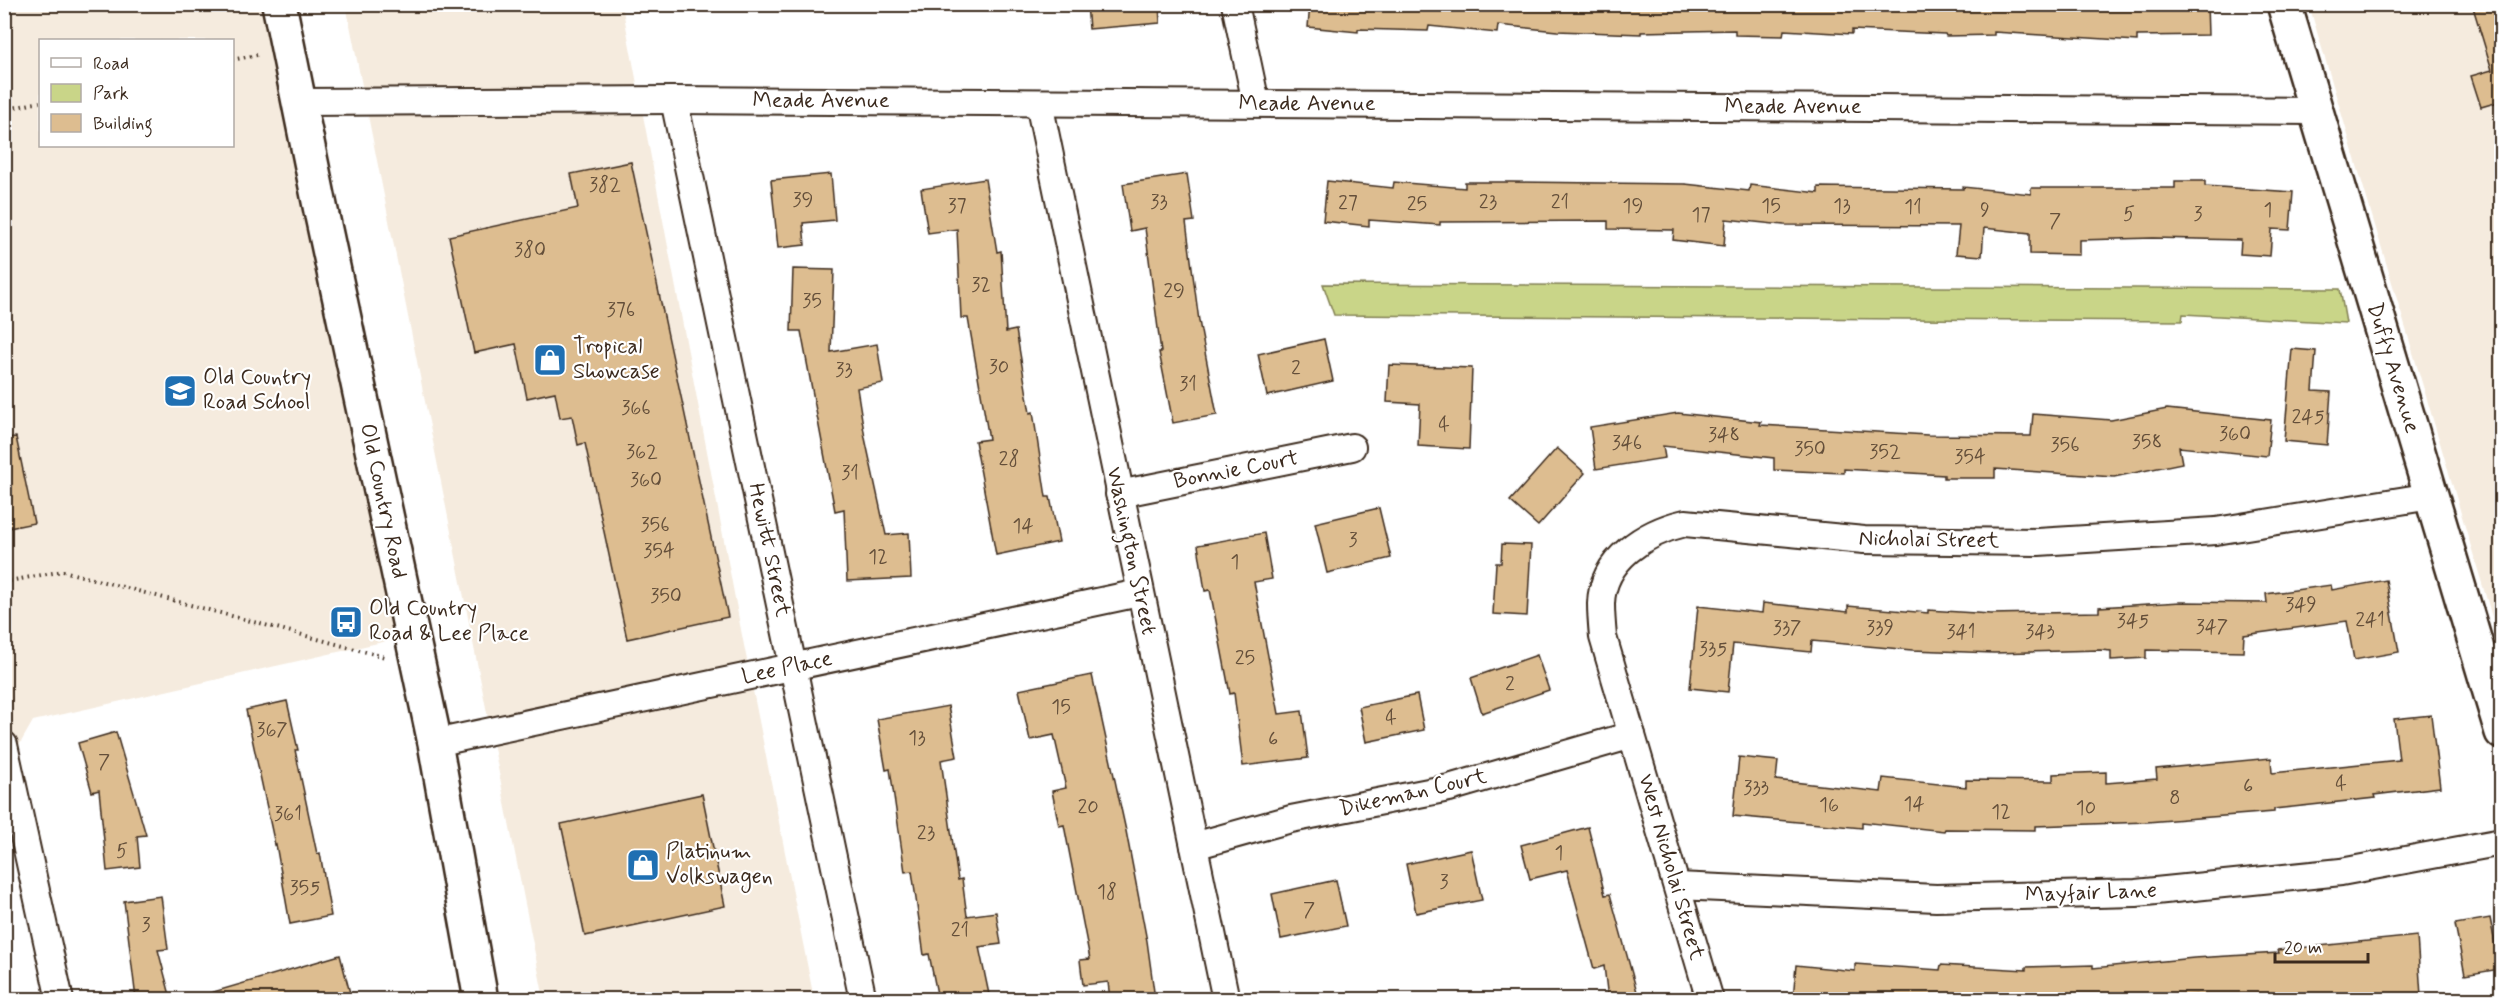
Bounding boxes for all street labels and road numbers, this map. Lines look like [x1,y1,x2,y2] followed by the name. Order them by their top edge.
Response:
[752,87,890,115] street label: Meade Avenue
[1238,90,1376,118] street label: Meade Avenue
[1724,93,1862,121] street label: Meade Avenue
[2360,299,2426,437] street label: Duffy Avenue
[353,421,413,581] street label: Old Country Road
[1171,444,1301,496] street label: Bonnie Court
[1097,464,1162,638] street label: Washington Street
[741,481,797,619] street label: Hewitt Street
[1858,525,2000,555] street label: Nicholai Street
[739,645,835,691] street label: Lee Place
[1336,762,1490,824] street label: Dikeman Court
[1631,771,1711,963] street label: West Nicholai Street
[2025,877,2157,909] street label: Mayfair Lane

